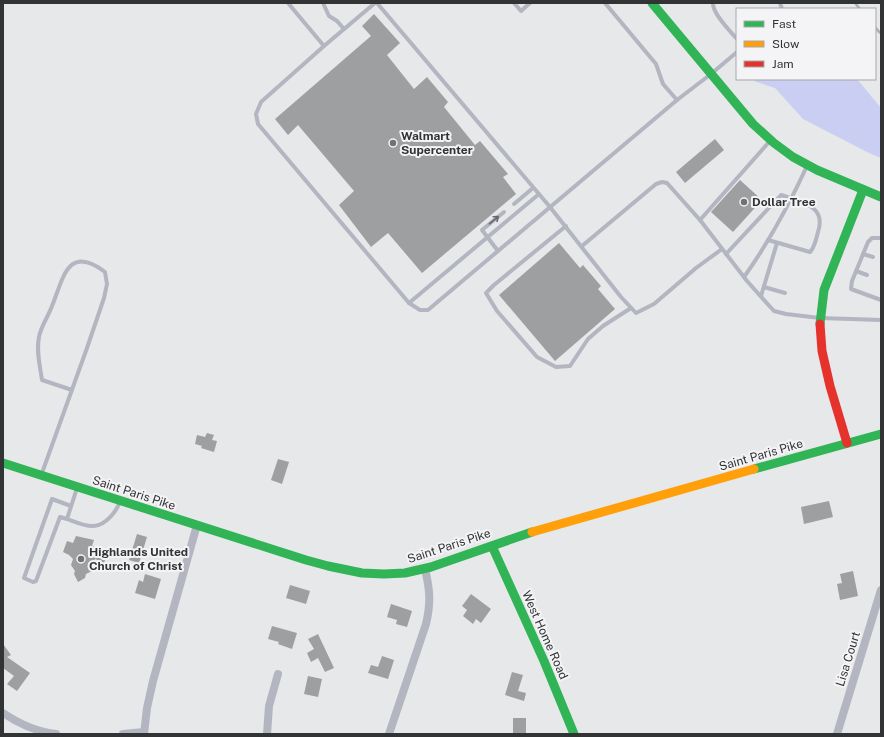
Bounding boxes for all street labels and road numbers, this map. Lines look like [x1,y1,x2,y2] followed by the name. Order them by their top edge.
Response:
[717,436,805,474] street label: Saint Paris Pike
[91,473,178,513] street label: Saint Paris Pike
[406,526,493,566] street label: Saint Paris Pike
[519,589,571,681] street label: West Home Road
[833,629,863,688] street label: Lisa Court

